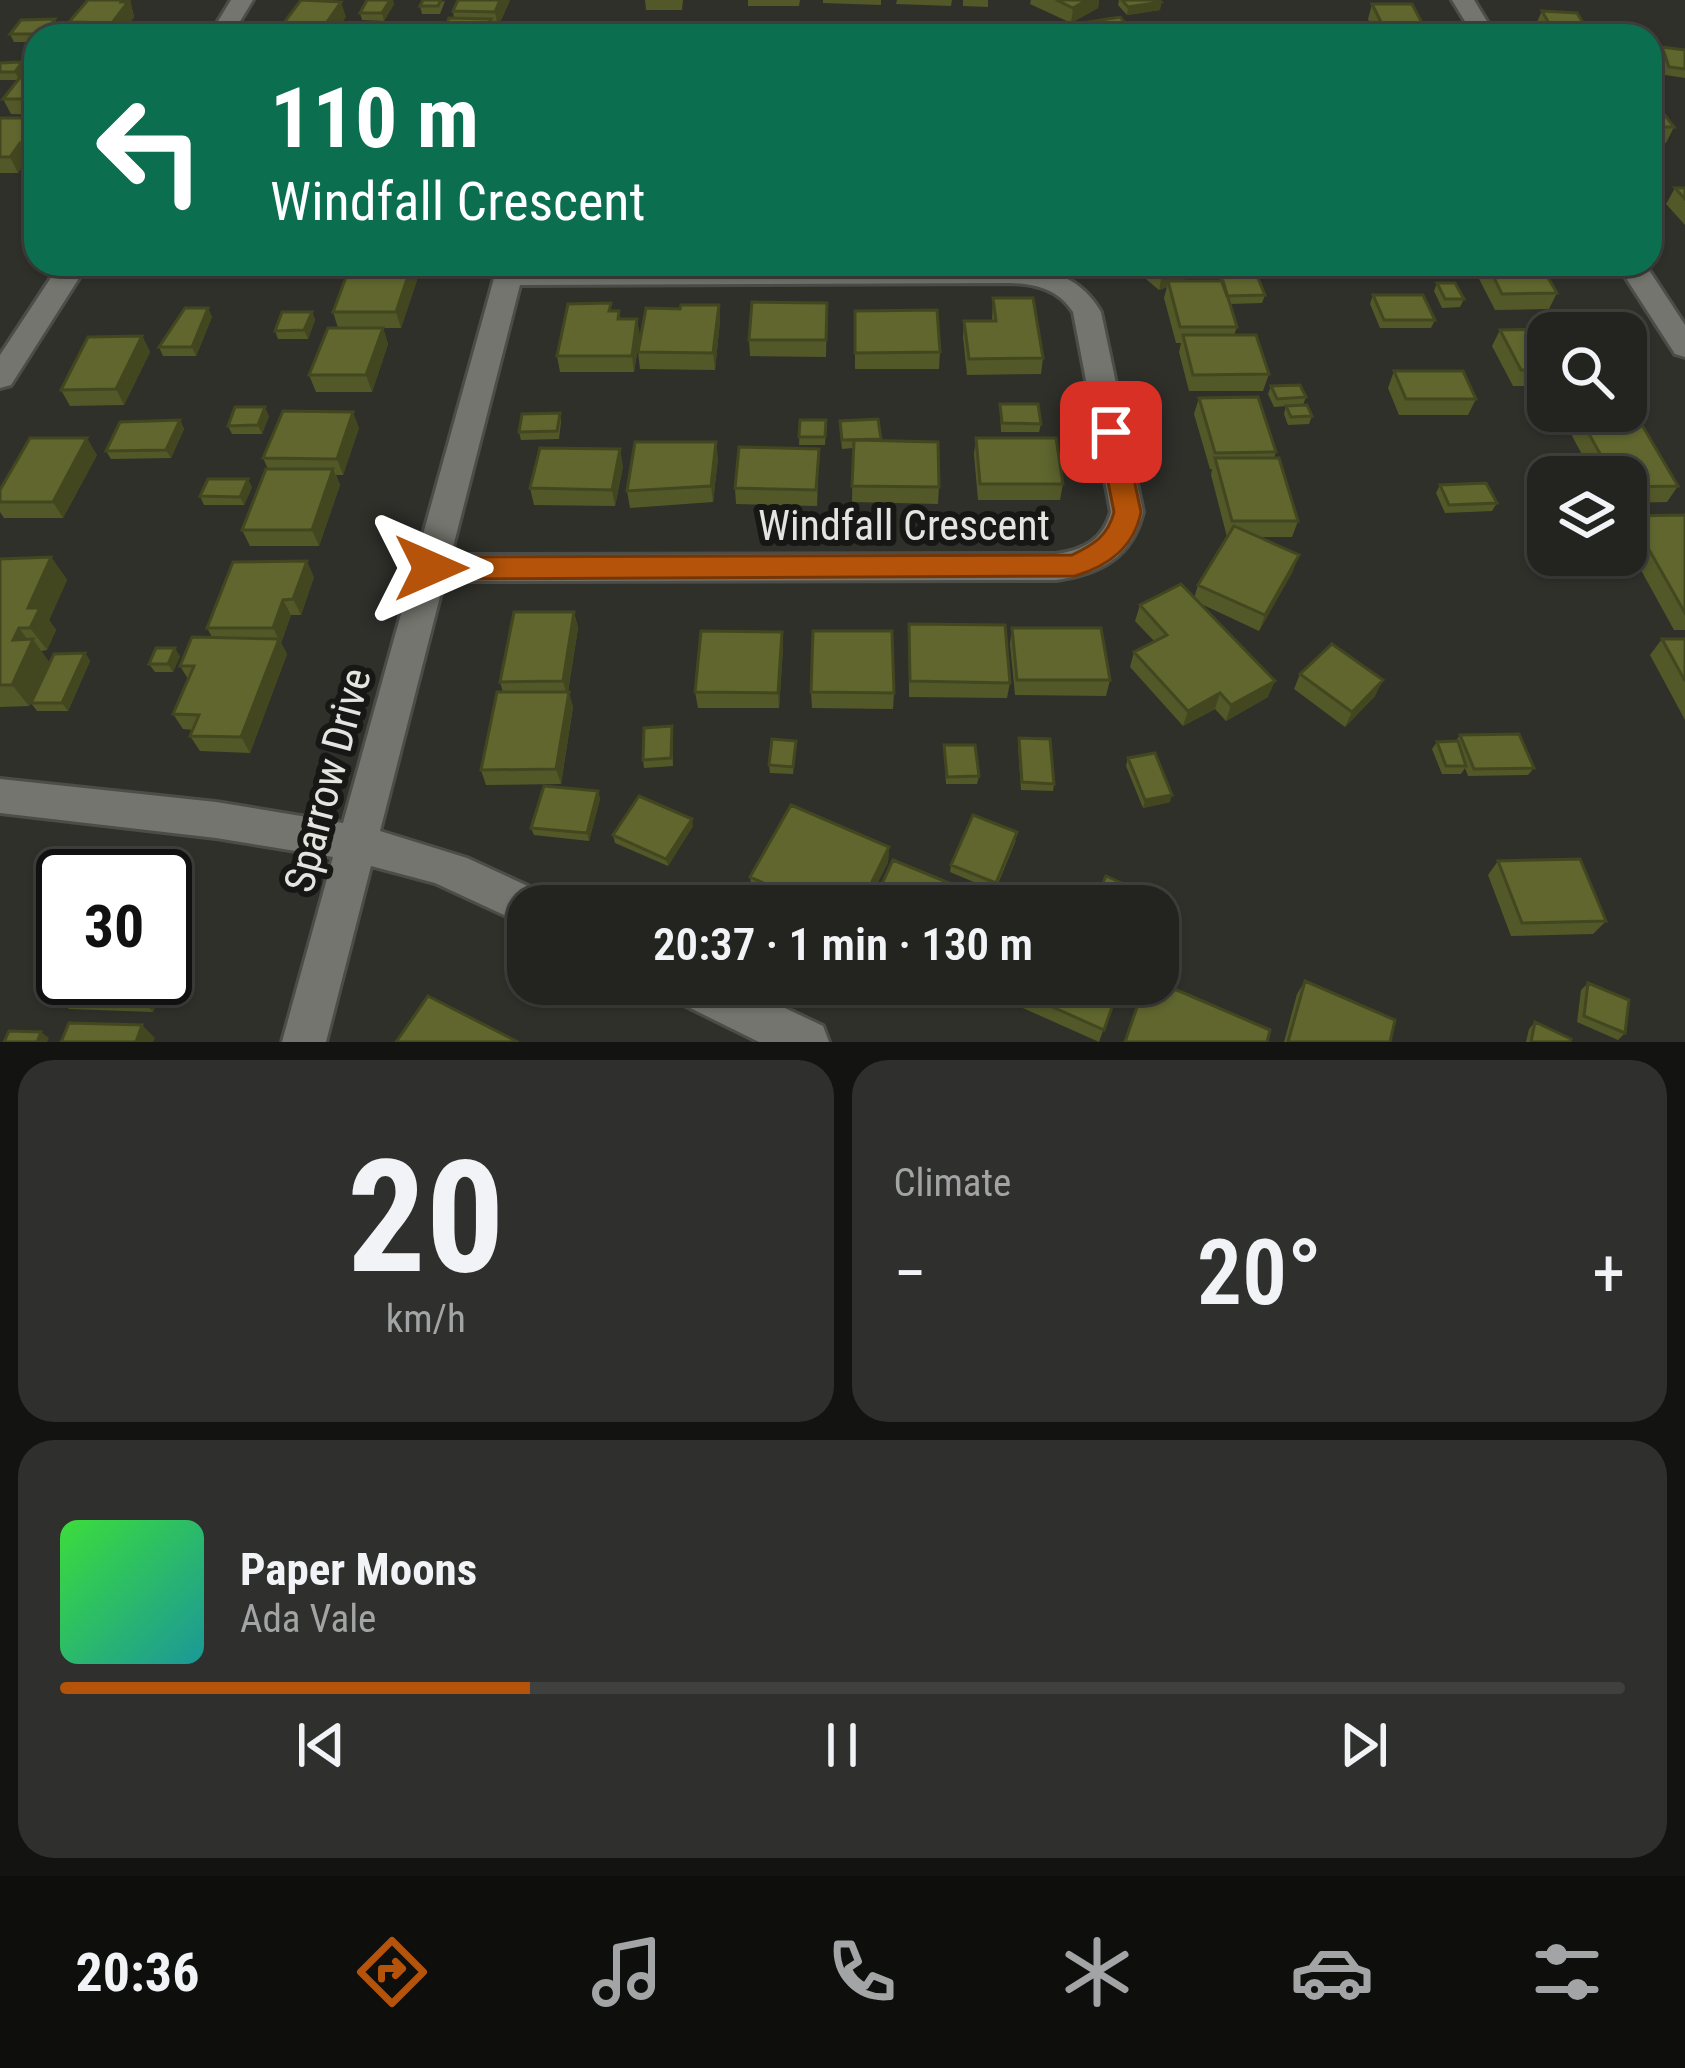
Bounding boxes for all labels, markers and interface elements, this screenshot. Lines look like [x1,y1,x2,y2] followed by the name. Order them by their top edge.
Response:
[270,69,479,168] text: 110 m
[72,72,228,228] icon: left
[270,170,646,233] text: Windfall Crescent
[1527,312,1647,576] map controls
[1527,312,1647,432] button: search
[1060,381,1162,483] pin
[1078,399,1144,465] icon: arrive
[1527,456,1647,576] button: layers
[758,501,1050,550] street label: Windfall Crescent
[368,505,494,631] position arrow
[274,663,381,897] street label: Sparrow Drive
[36,849,192,1005] speed limit sign: 30
[653,918,1033,971] text: 20:37 · 1 min · 130 m
[347,1126,505,1309] text: 20
[894,1160,1011,1206] text: Climate
[1197,1221,1322,1326] text: 20°
[894,1235,927,1312] text: −
[1592,1235,1625,1312] text: +
[386,1296,466,1342] text: km/h
[240,1543,477,1596] text: Paper Moons
[240,1596,376,1642] text: Ada Vale
[288,1712,354,1778] icon: previous
[809,1712,875,1778] icon: pause
[1331,1712,1397,1778] icon: next
[350,1930,434,2014] icon: directions
[585,1930,669,2014] icon: music
[820,1930,904,2014] icon: phone
[1055,1930,1139,2014] icon: climate
[1290,1930,1374,2014] icon: car
[1525,1930,1609,2014] icon: filters
[76,1941,199,2004] text: 20:36

